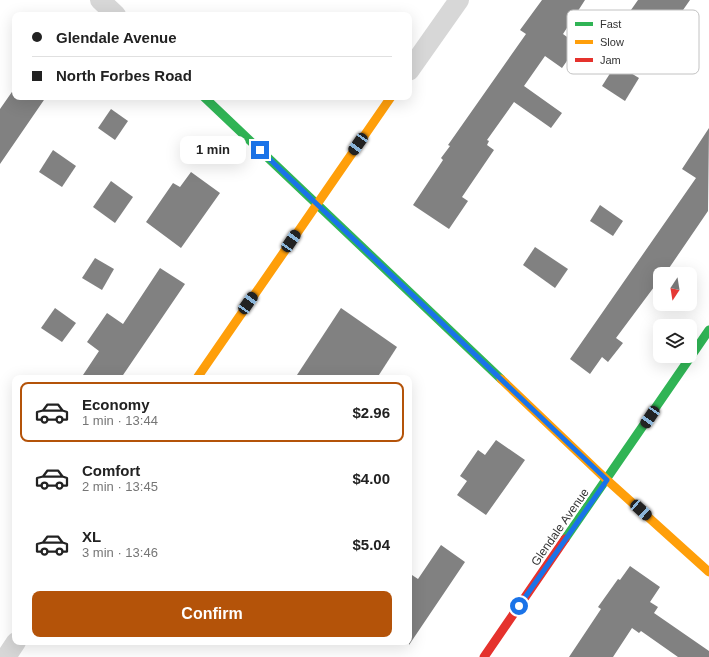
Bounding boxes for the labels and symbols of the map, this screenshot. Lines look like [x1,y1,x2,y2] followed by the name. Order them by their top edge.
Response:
[567,10,699,74] legend
[600,18,621,30] text: Fast
[600,36,624,48] text: Slow
[600,54,621,66] text: Jam
[346,131,370,157] car
[180,136,246,164] callout: 1 min
[251,141,269,159] route end
[279,228,303,254] car
[653,267,697,311] north arrow
[236,290,260,316] car
[638,404,662,430] car
[528,485,592,568] street label: Glendale Avenue
[628,498,654,522] car
[510,597,528,615] route start

